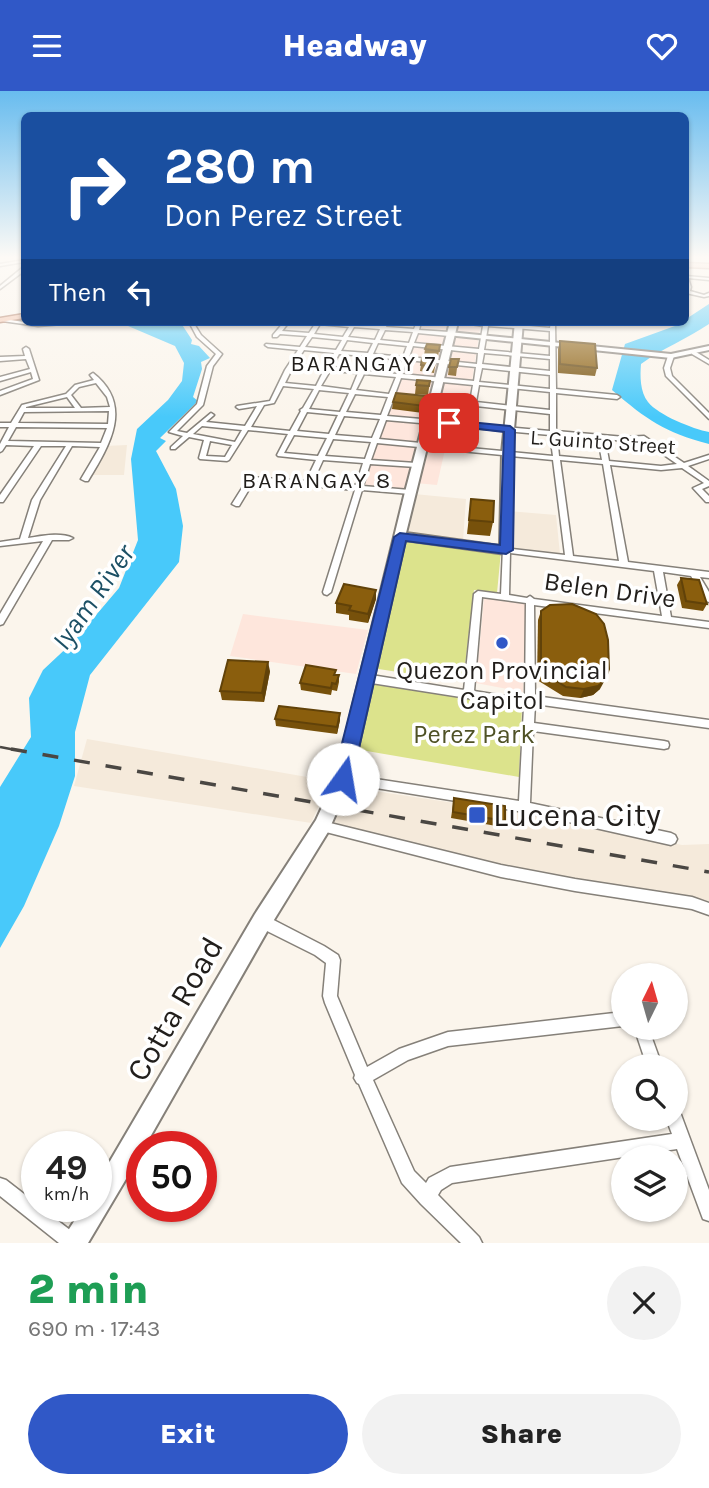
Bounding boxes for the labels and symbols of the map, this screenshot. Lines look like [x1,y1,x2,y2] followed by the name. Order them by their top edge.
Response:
[291,350,437,377] district label: BARANGAY 7
[419,393,479,453] pin
[529,425,677,459] street label: L. Guinto Street
[242,467,392,494] district label: BARANGAY 8
[45,537,142,656] water label: Iyam River
[542,565,678,615] street label: Belen Drive
[494,635,510,651] marker: Quezon Provincial Capitol
[396,655,608,716] place label: Quezon Provincial Capitol
[413,719,535,750] park label: Perez Park
[306,742,380,816] position arrow
[493,797,661,834] place label: Lucena City
[467,805,487,825] marker: Lucena City
[119,930,231,1088] street label: Cotta Road
[611,963,688,1039] north arrow
[126,1131,217,1222] speed limit sign: 50

